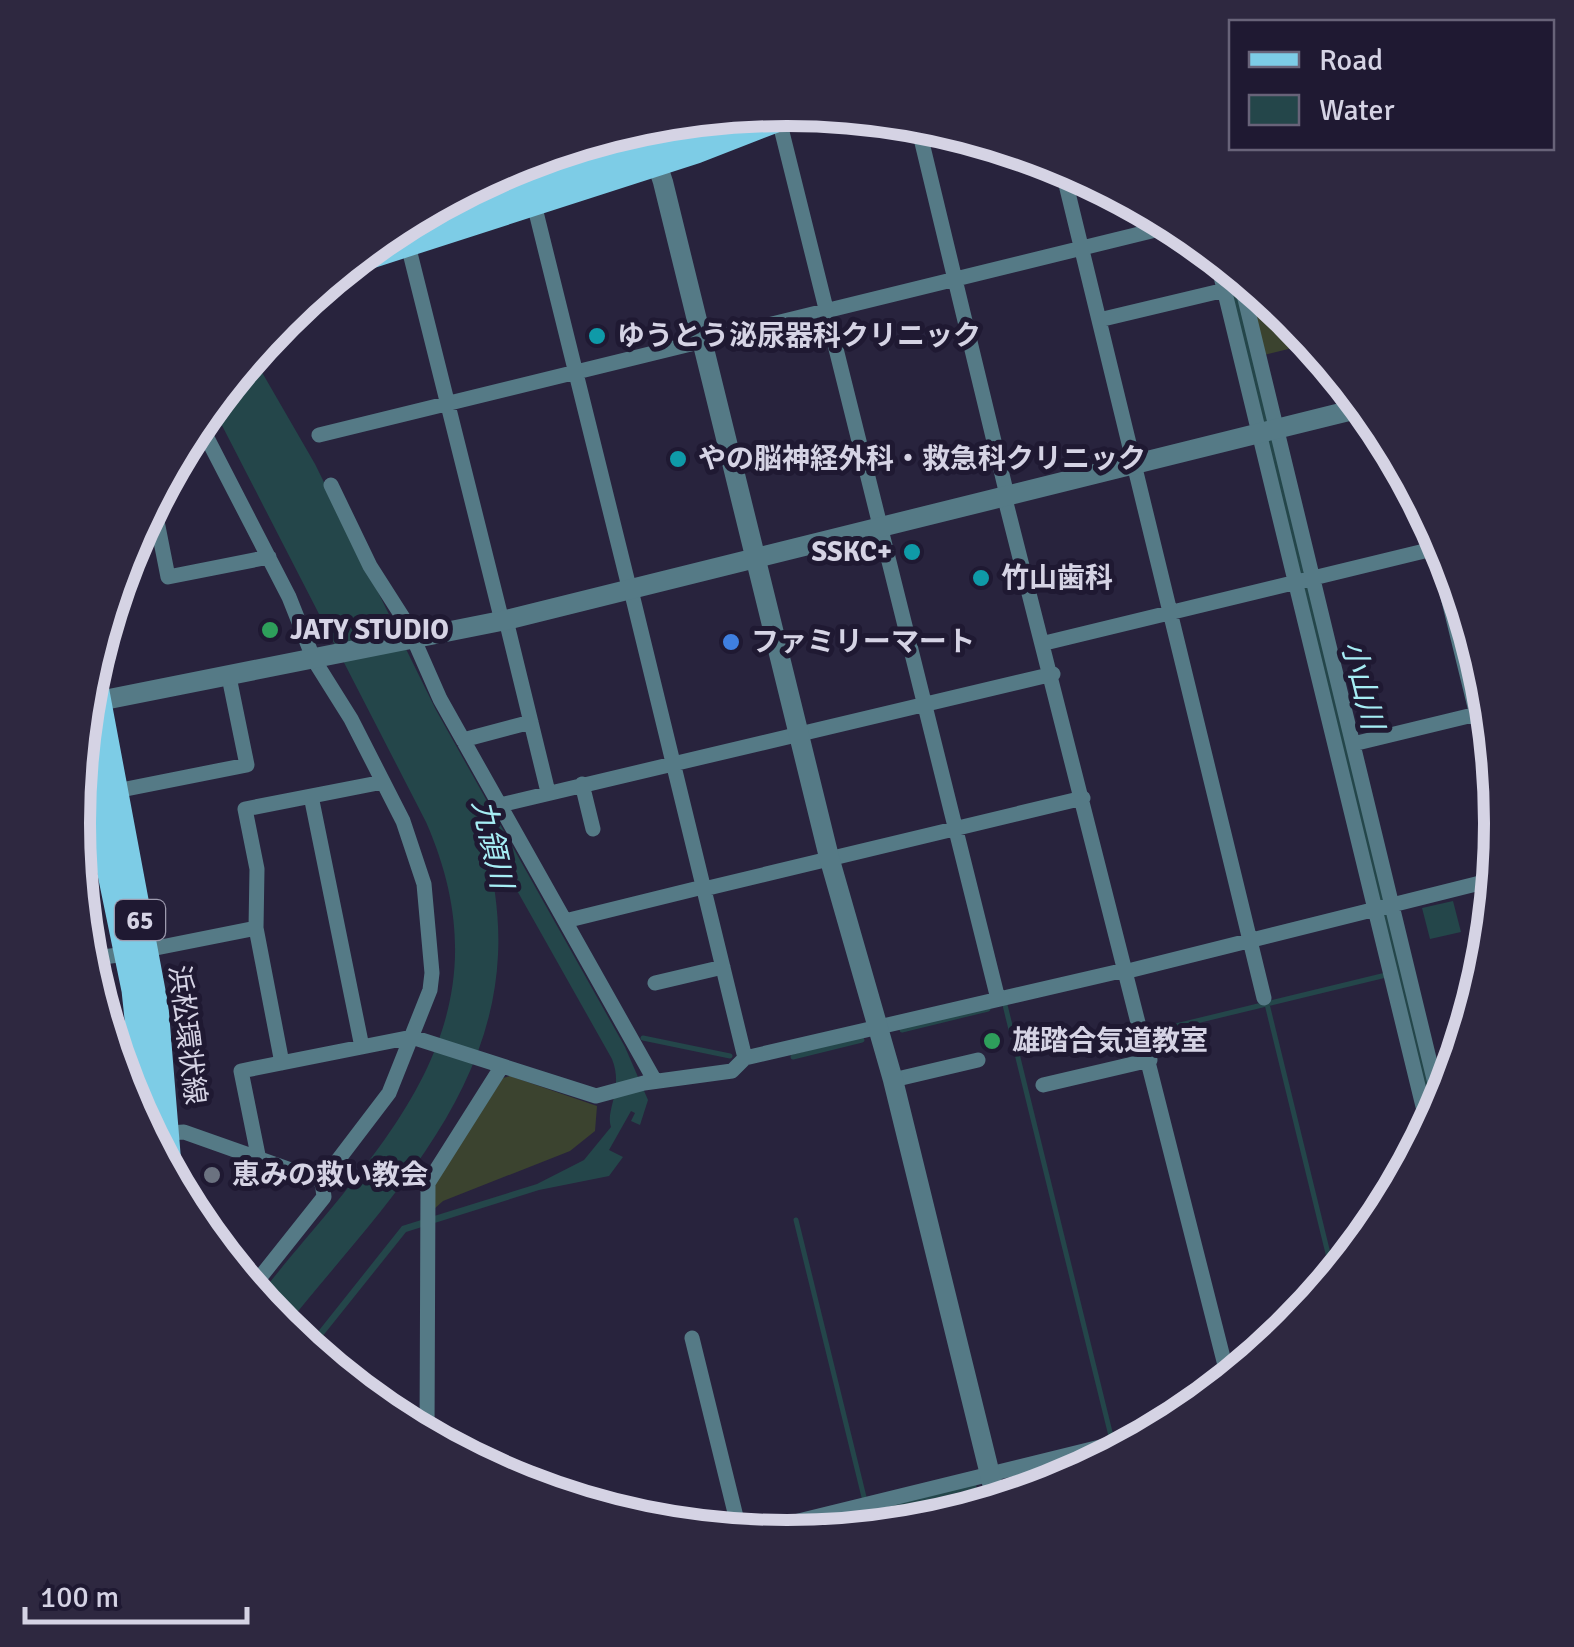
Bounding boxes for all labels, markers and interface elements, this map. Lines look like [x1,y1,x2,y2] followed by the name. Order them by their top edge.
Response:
[1229,20,1554,150] legend
[1319,42,1383,79] text: Road
[1319,92,1395,129] text: Water
[617,319,981,353] place label: ゆうとう泌尿器科クリニック
[586,325,608,347] marker: ゆうとう泌尿器科クリニック
[698,442,1146,476] place label: やの脳神経外科・救急科クリニック
[667,448,689,470] marker: やの脳神経外科・救急科クリニック
[811,535,892,569] place label: SSKC+
[901,541,923,563] marker: SSKC+
[1001,561,1113,595] place label: 竹山歯科
[970,567,992,589] marker: 竹山歯科
[290,613,449,647] place label: JATY STUDIO
[259,619,281,641] marker: JATY STUDIO
[751,625,975,659] place label: ファミリーマート
[720,631,742,653] marker: ファミリーマート
[1333,637,1392,736] water label: 小山川
[464,796,521,895] water label: 九領川
[115,900,165,940] road number: 65
[162,963,212,1107] street label: 浜松環状線
[1012,1024,1208,1058] place label: 雄踏合気道教室
[981,1030,1003,1052] marker: 雄踏合気道教室
[232,1158,428,1192] place label: 恵みの救い教会
[201,1164,223,1186] marker: 恵みの救い教会
[25,1562,248,1624] scale bar
[40,1579,119,1616] text: 100 m

